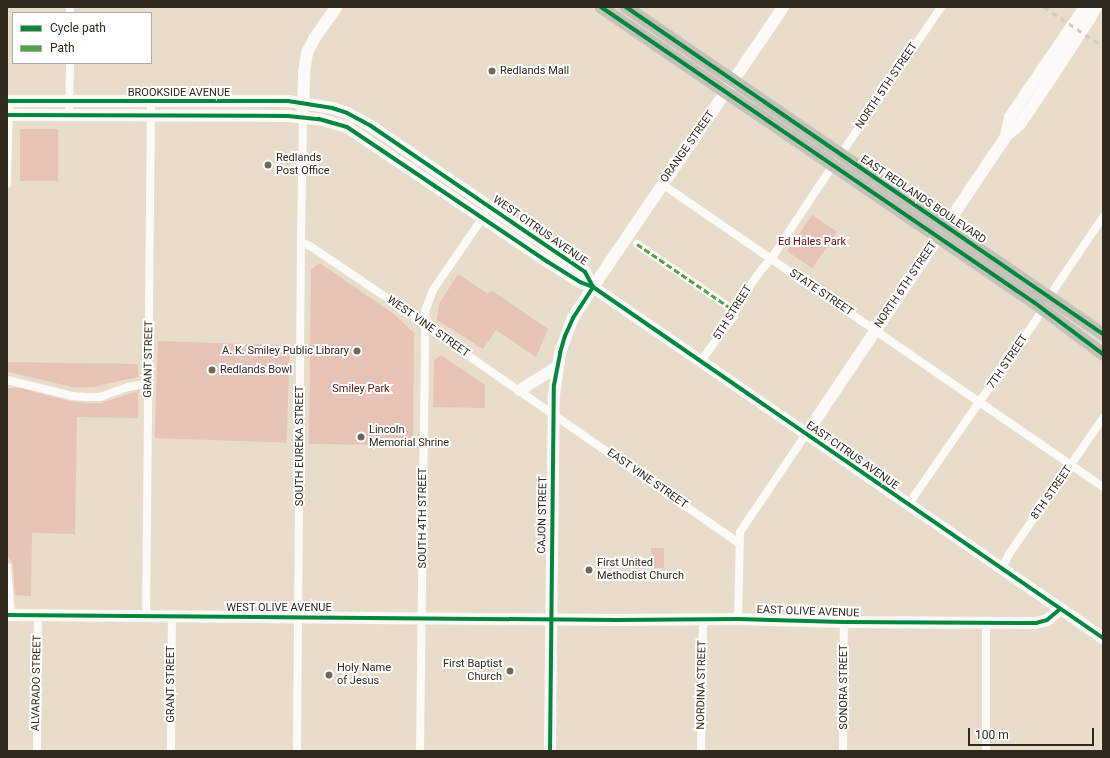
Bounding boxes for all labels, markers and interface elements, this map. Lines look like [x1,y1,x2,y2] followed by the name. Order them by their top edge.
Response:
[12,12,152,64] legend
[50,21,106,35] text: Cycle path
[853,40,921,132] street label: NORTH 5TH STREET
[50,41,75,55] text: Path
[500,64,569,78] place label: Redlands Mall
[487,66,497,76] marker: Redlands Mall
[128,86,230,100] street label: BROOKSIDE AVENUE
[658,108,718,186] street label: ORANGE STREET
[276,152,330,178] place label: Redlands Post Office
[858,153,988,247] street label: EAST REDLANDS BOULEVARD
[263,160,273,170] marker: Redlands Post Office
[490,193,590,269] street label: WEST CITRUS AVENUE
[778,235,846,249] park label: Ed Hales Park
[872,239,940,331] street label: NORTH 6TH STREET
[787,267,855,319] street label: STATE STREET
[711,283,755,343] street label: 5TH STREET
[384,294,472,360] street label: WEST VINE STREET
[142,320,156,398] street label: GRANT STREET
[985,332,1031,392] street label: 7TH STREET
[222,344,349,358] place label: A. K. Smiley Public Library
[352,346,362,356] marker: A. K. Smiley Public Library
[220,363,292,377] place label: Redlands Bowl
[207,365,217,375] marker: Redlands Bowl
[332,382,390,396] park label: Smiley Park
[293,386,307,506] street label: SOUTH EUREKA STREET
[803,419,901,493] street label: EAST CITRUS AVENUE
[369,424,449,450] place label: Lincoln Memorial Shrine
[356,432,366,442] marker: Lincoln Memorial Shrine
[604,446,690,512] street label: EAST VINE STREET
[1029,464,1075,522] street label: 8TH STREET
[416,468,430,568] street label: SOUTH 4TH STREET
[536,476,550,554] street label: CAJON STREET
[597,557,684,583] place label: First United Methodist Church
[584,565,594,575] marker: First United Methodist Church
[226,601,332,615] street label: WEST OLIVE AVENUE
[756,604,860,620] street label: EAST OLIVE AVENUE
[30,635,44,731] street label: ALVARADO STREET
[695,640,709,730] street label: NORDINA STREET
[837,644,851,730] street label: SONORA STREET
[164,645,178,723] street label: GRANT STREET
[443,658,502,684] place label: First Baptist Church
[337,662,391,688] place label: Holy Name of Jesus
[505,666,515,676] marker: First Baptist Church
[324,670,334,680] marker: Holy Name of Jesus
[970,720,1096,746] scale bar
[975,728,1009,742] text: 100 m

